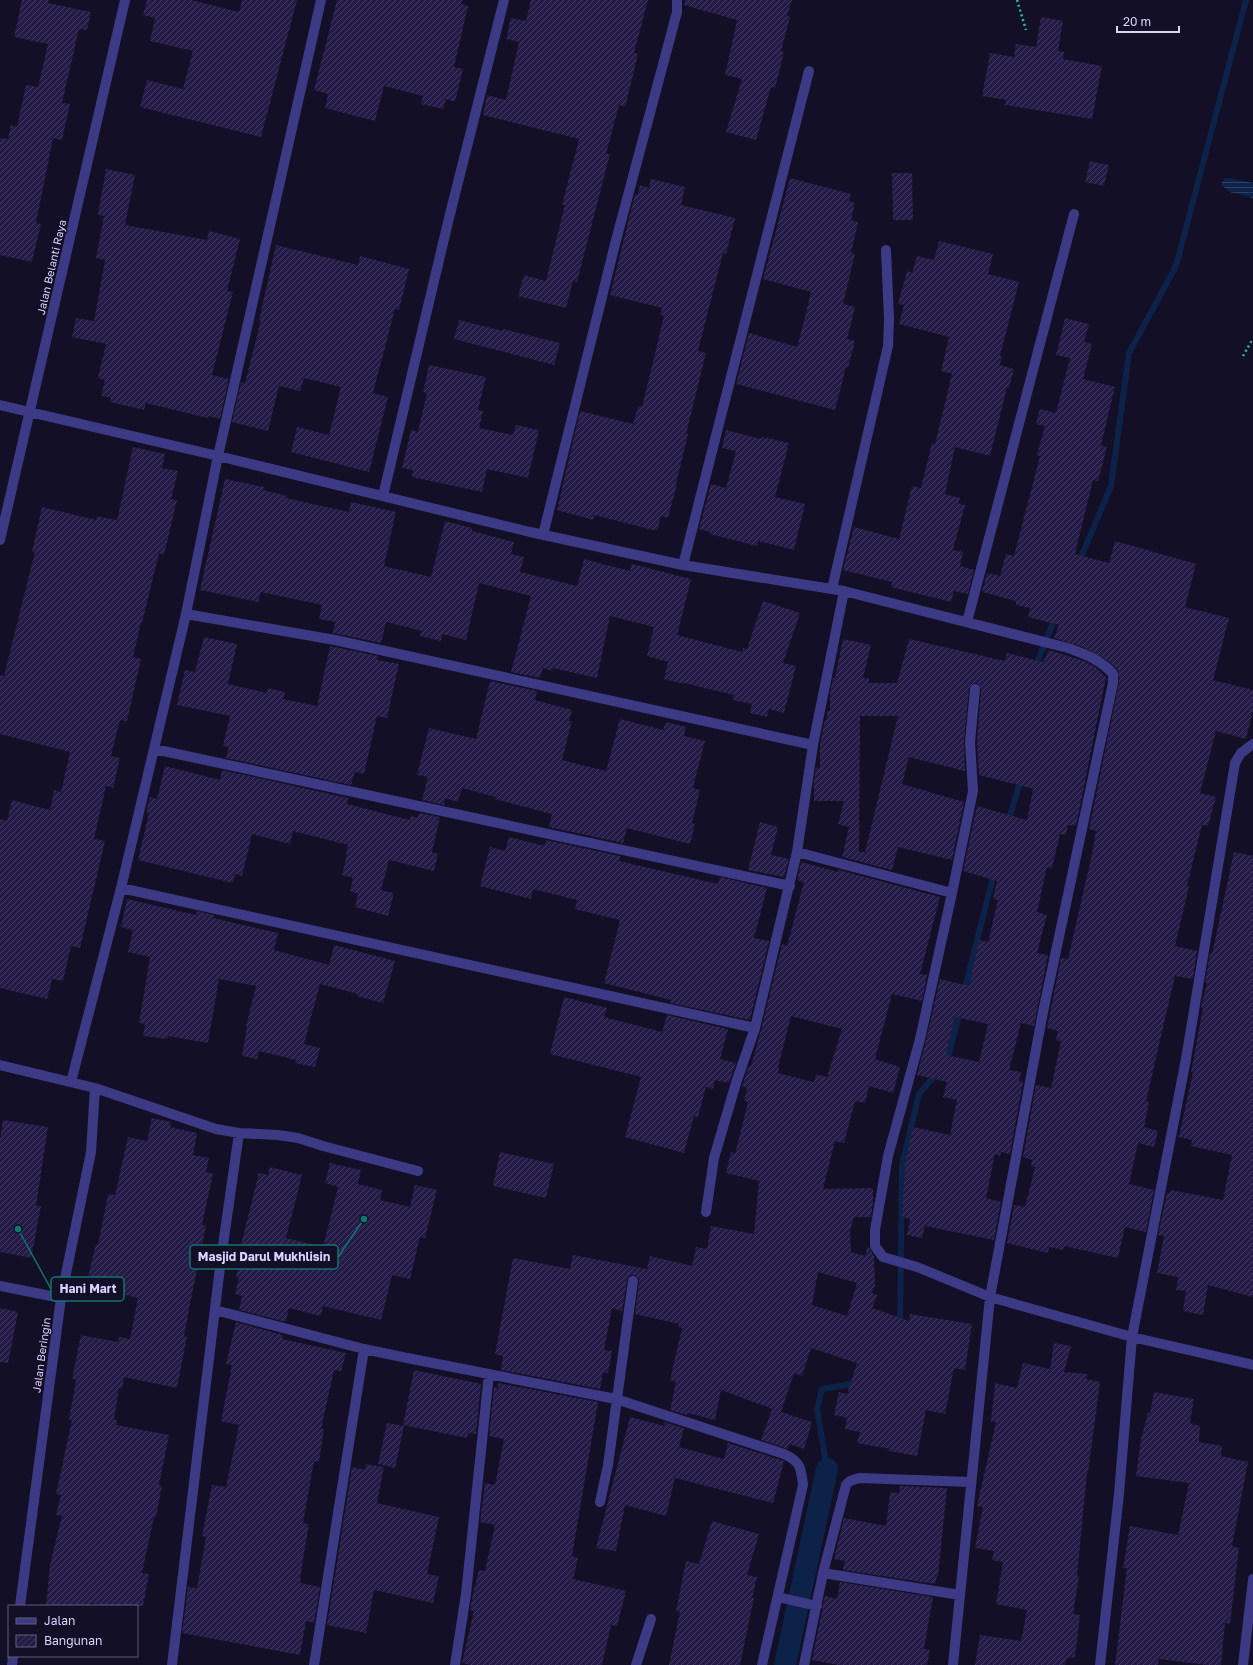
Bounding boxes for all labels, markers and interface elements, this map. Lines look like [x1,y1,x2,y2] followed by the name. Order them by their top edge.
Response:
[1117,8,1179,34] scale bar
[1123,14,1151,29] text: 20 m
[34,218,68,316] street label: Jalan Belanti Raya
[190,1245,338,1269] callout: Masjid Darul Mukhlisin
[198,1249,330,1264] text: Masjid Darul Mukhlisin
[51,1277,124,1301] callout: Hani Mart
[60,1281,117,1296] text: Hani Mart
[29,1317,53,1393] street label: Jalan Beringin
[8,1605,138,1657] legend
[44,1613,75,1628] text: Jalan
[44,1633,102,1648] text: Bangunan

